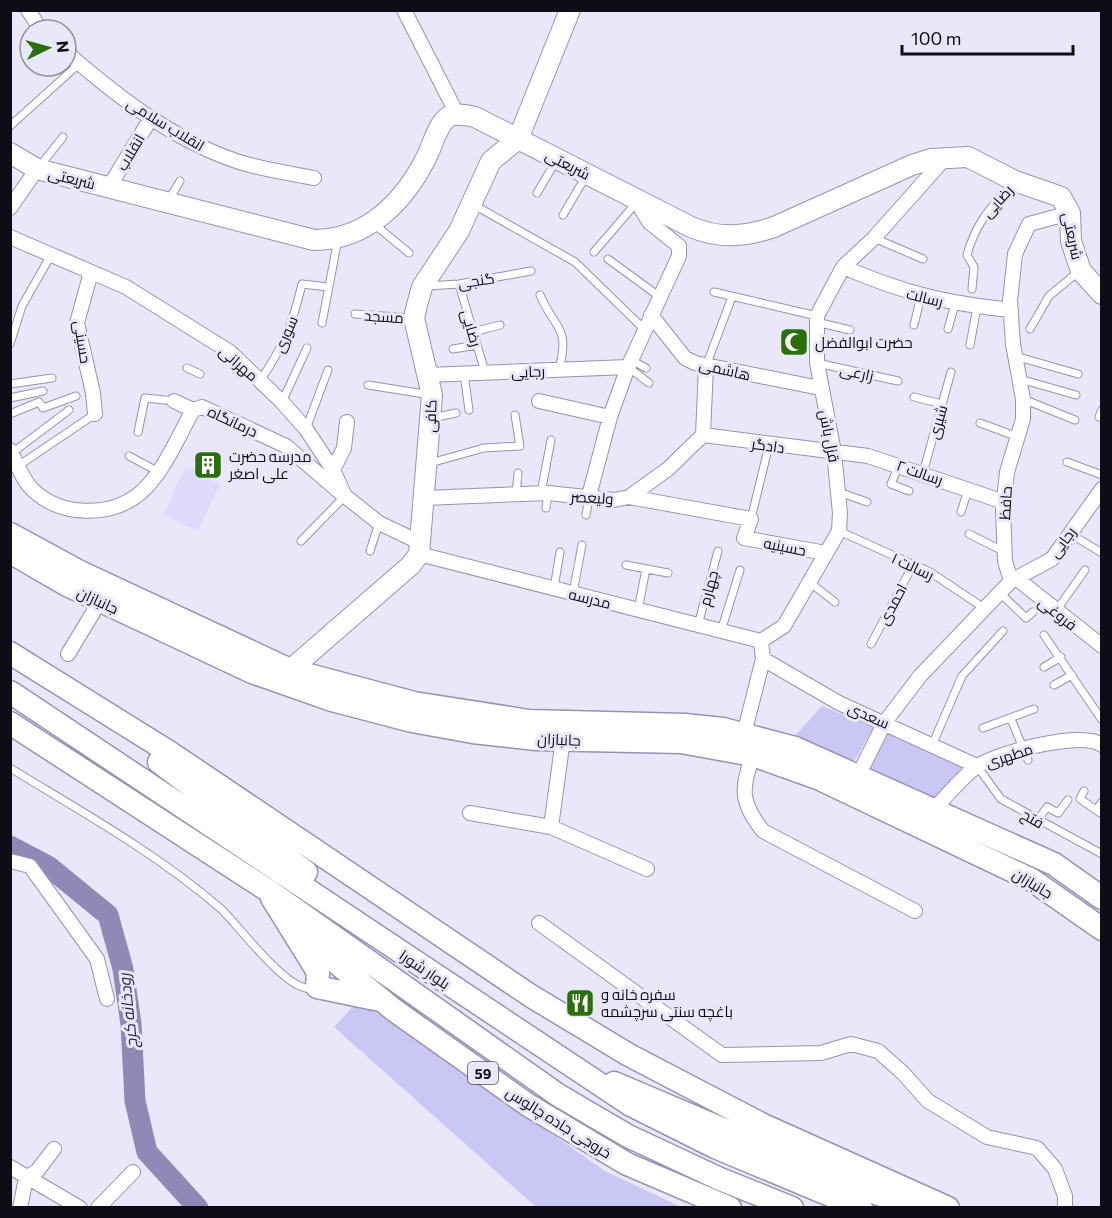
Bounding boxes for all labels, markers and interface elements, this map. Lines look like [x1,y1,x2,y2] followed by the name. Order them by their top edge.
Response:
[18,18,78,78] north arrow
[902,18,1073,56] scale bar
[911,27,961,49] text: 100 m
[53,40,73,53] text: N
[124,94,208,154] street label: انقلاب سلامی
[112,130,148,174] street label: انقلاب
[542,145,593,185] street label: شریعتی
[46,163,97,194] street label: شریعتی
[978,181,1018,222] street label: رضایی
[1057,211,1087,262] street label: شریعتی
[456,268,496,294] street label: گنجی
[905,284,945,311] street label: رسالت
[364,306,404,326] street label: مسجد
[456,307,486,349] street label: رضایی
[269,313,303,356] street label: سوری
[69,319,95,365] street label: حسینی
[778,326,810,358] mosque icon: حضرت ابوالفضل
[815,333,913,353] place label: حضرت ابوالفضل
[215,341,262,386] street label: مهرانی
[697,354,752,386] street label: هاشمی
[838,360,876,386] street label: زارعی
[511,361,545,383] street label: رجایی
[420,399,442,433] street label: کافی
[205,402,261,441] street label: درمانگاه
[924,403,952,442] street label: شیری
[814,408,844,464] street label: قزل باش
[749,434,786,457] street label: دادگر
[228,447,312,484] place label: مدرسه حضرت علی اصغر
[192,449,224,481] building icon: مدرسه حضرت علی اصغر
[894,456,946,489] street label: رسالت ۲
[995,486,1015,520] street label: حافظ
[569,487,614,508] street label: ولیعصر
[1045,523,1081,562] street label: رجایی
[762,533,808,559] street label: حسینیه
[889,548,937,585] street label: رسالت ۱
[695,568,723,608] street label: چهارم
[874,580,912,629] street label: احمدی
[74,583,122,619] street label: جانبازان
[567,584,613,613] street label: مدرسه
[1034,592,1081,635] street label: فروغی
[845,698,892,734] street label: سعدی
[537,729,581,751] street label: جانبازان
[983,739,1036,773] street label: مطهری
[1017,804,1047,834] street label: فتح
[1009,864,1056,904] street label: جانبازان
[396,946,454,993] street label: بلوار شورا
[113,971,143,1050] water label: رودخانه کرج
[601,985,733,1022] place label: سفره خانه و باغچه سنتی سرچشمه
[564,987,596,1019] restaurant icon: سفره خانه و باغچه سنتی سرچشمه
[468,1062,498,1084] road number: 59
[502,1082,615,1163] street label: خروجی جاده چالوس

